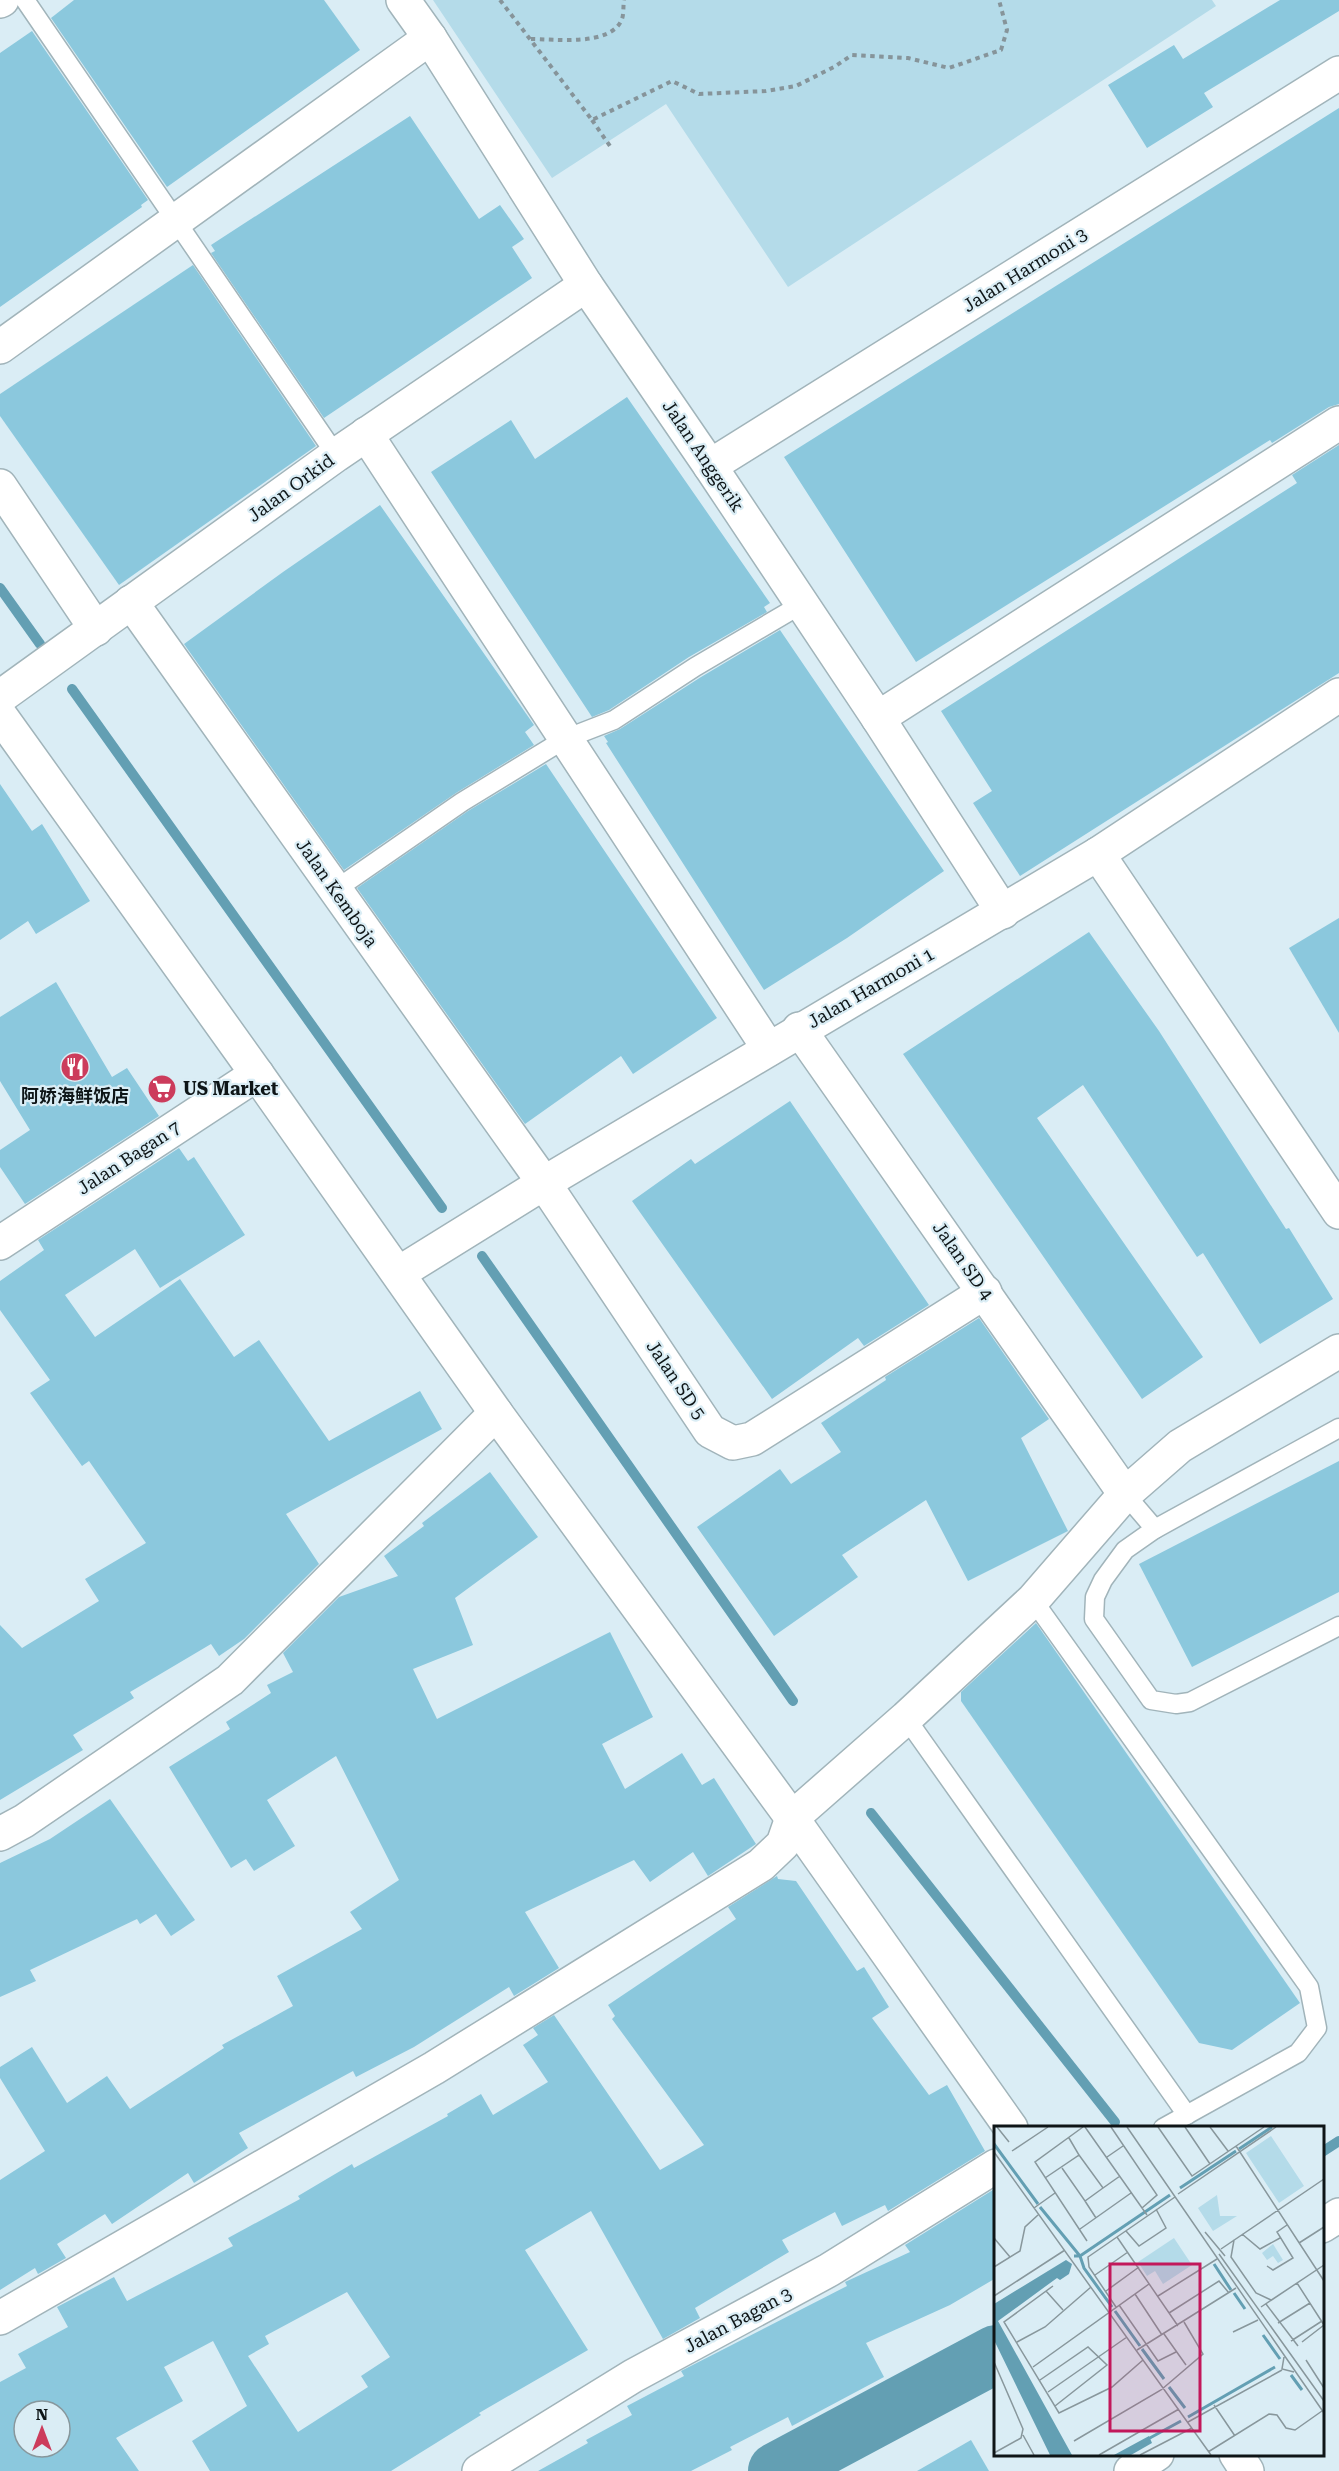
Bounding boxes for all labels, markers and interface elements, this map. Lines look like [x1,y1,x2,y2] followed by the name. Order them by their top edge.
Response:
[959,223,1091,316] street label: Jalan Harmoni 3
[658,396,748,515] street label: Jalan Anggerik
[244,449,338,526] street label: Jalan Orkid
[292,835,383,951] street label: Jalan Kemboja
[804,943,938,1032] street label: Jalan Harmoni 1
[59,1051,91,1083] restaurant icon: 阿娇海鲜饭店
[146,1073,178,1105] supermarket icon: US Market
[183,1078,278,1099] place label: US Market
[21,1085,129,1106] place label: 阿娇海鲜饭店
[73,1116,184,1199] street label: Jalan Bagan 7
[929,1218,998,1304] street label: Jalan SD 4
[642,1336,710,1423] street label: Jalan SD 5
[994,2126,1324,2456] inset map
[680,2282,795,2357] street label: Jalan Bagan 3
[12,2399,72,2459] north arrow
[36,2405,48,2424] text: N

